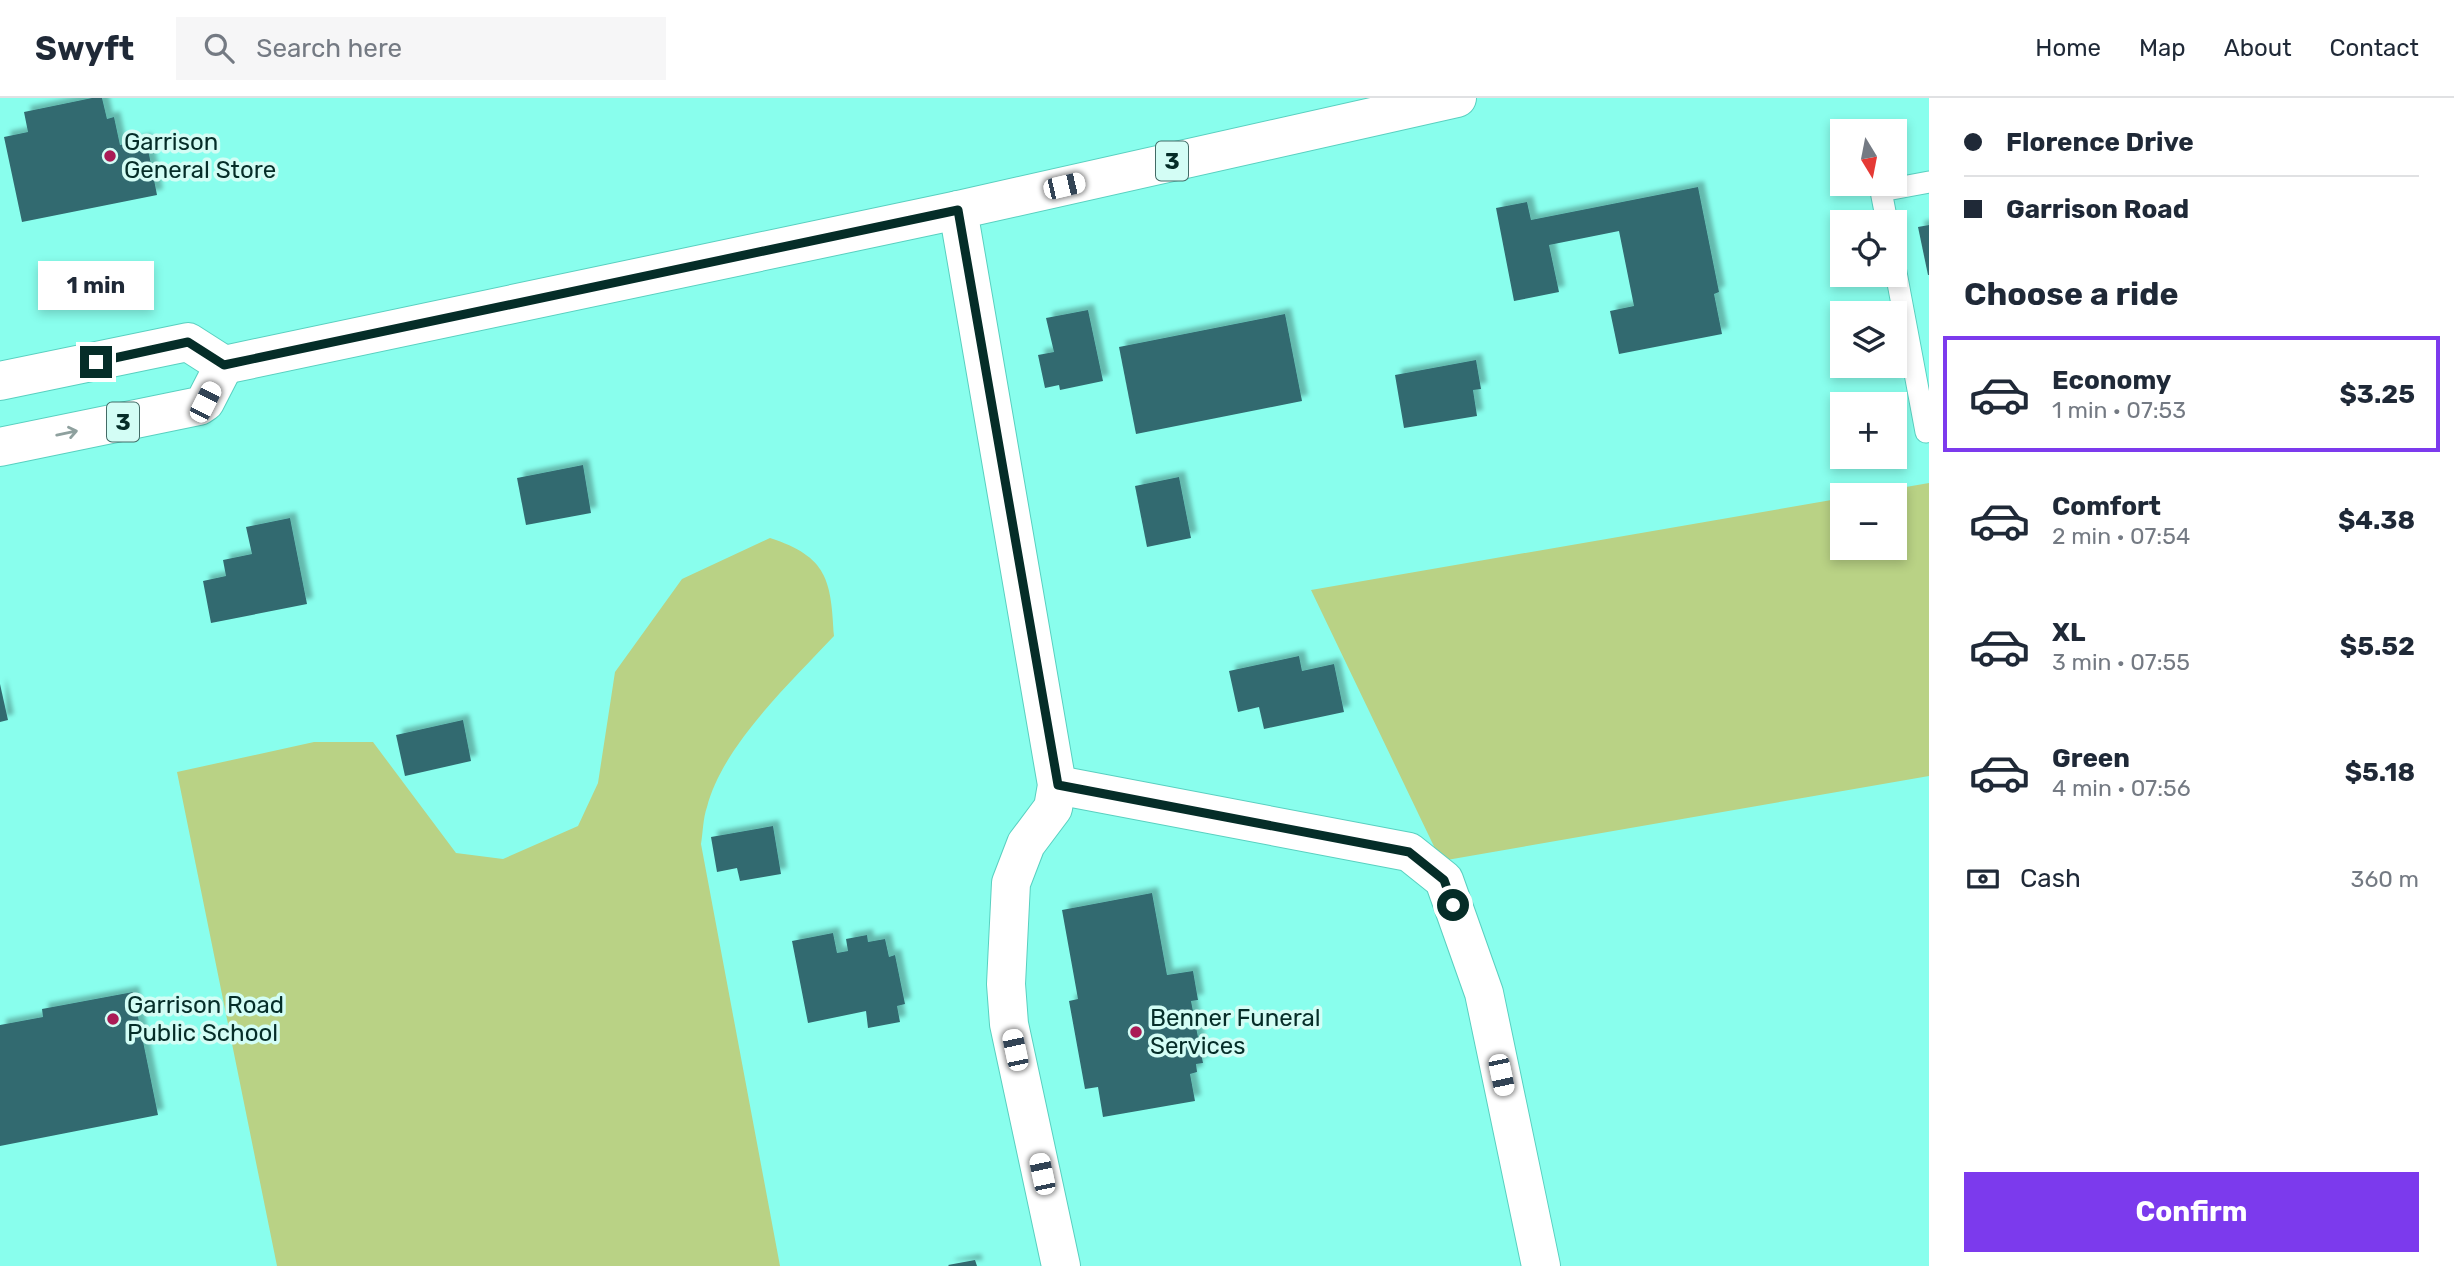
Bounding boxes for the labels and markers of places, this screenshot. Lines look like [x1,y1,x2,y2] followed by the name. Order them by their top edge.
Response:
[124,128,276,184] place label: Garrison General Store
[102,148,118,164] marker: Garrison General Store
[127,991,284,1047] place label: Garrison Road Public School
[1150,1004,1321,1060] place label: Benner Funeral Services
[105,1011,121,1027] marker: Garrison Road Public School
[1128,1024,1144,1040] marker: Benner Funeral Services

